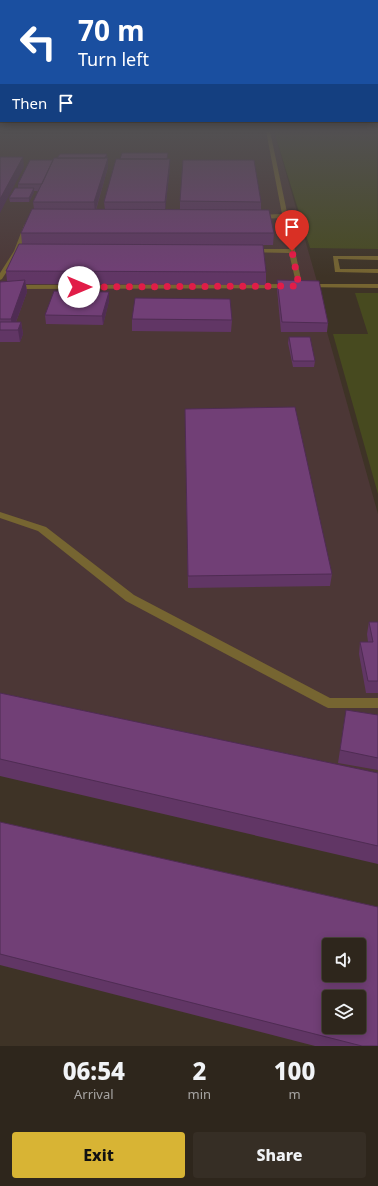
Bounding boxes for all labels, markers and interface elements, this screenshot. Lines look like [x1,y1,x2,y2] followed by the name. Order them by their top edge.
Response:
[78,11,145,49] text: 70 m
[12,16,64,68] icon: left
[78,47,149,71] text: Turn left
[55,92,77,114] icon: arrive
[12,93,47,113] text: Then
[275,210,309,251] pin
[281,216,303,238] icon: arrive
[58,266,100,308] position arrow
[322,938,366,1034] map controls
[322,938,366,982] button: sound
[322,990,366,1034] button: layers
[63,1054,125,1087] text: 06:54
[192,1054,206,1087] text: 2
[274,1054,315,1087] text: 100
[74,1085,114,1103] text: Arrival
[188,1085,211,1103] text: min
[288,1085,301,1103] text: m
[12,1132,185,1178] button: Exit
[193,1132,366,1178] button: Share

